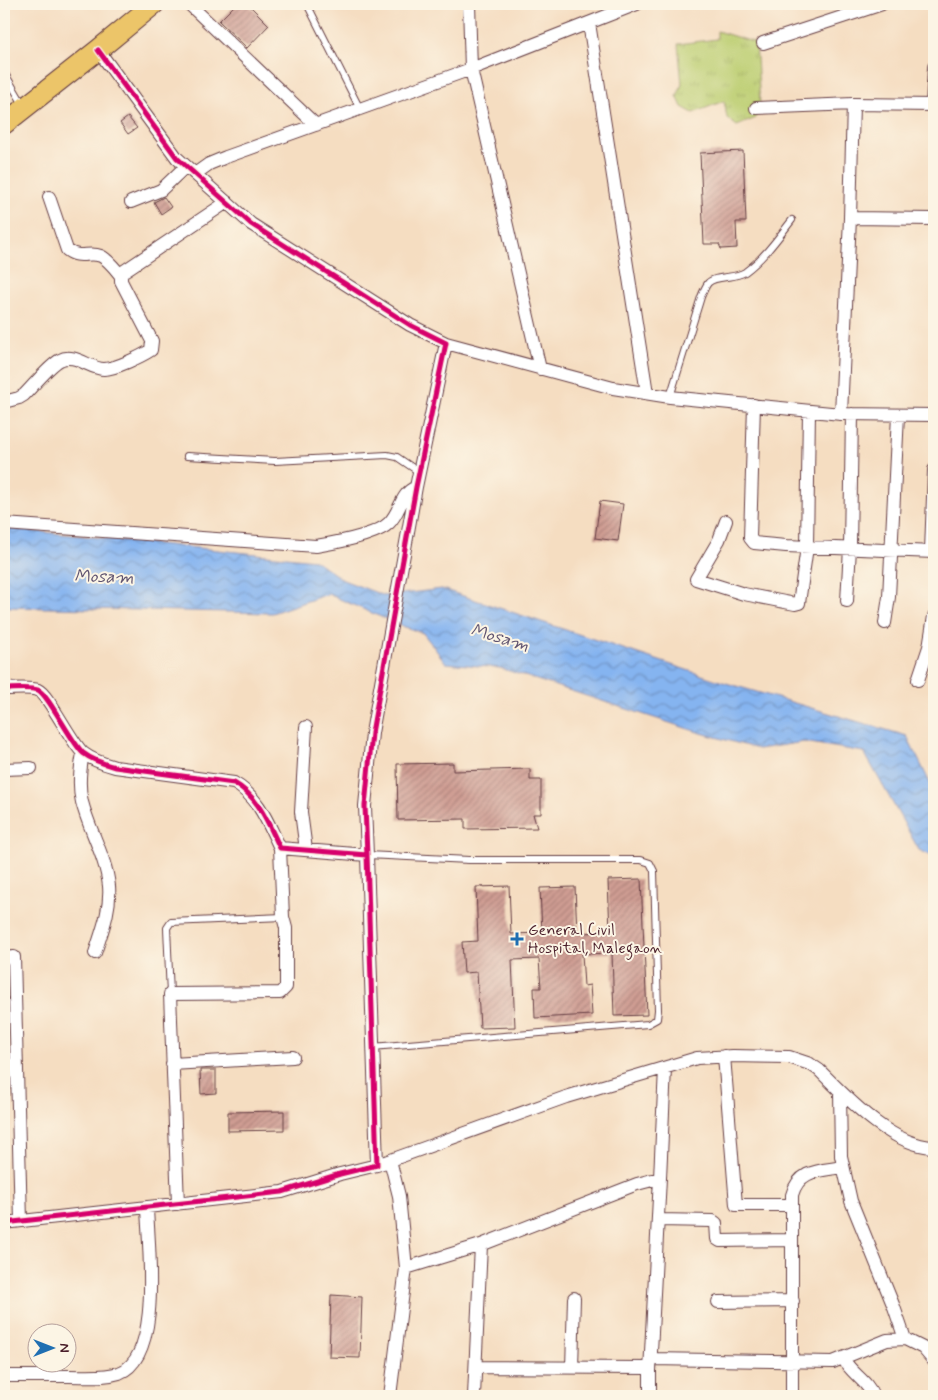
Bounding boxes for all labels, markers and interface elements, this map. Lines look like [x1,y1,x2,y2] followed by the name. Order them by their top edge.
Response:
[74,564,134,590] water label: Mosam
[468,618,532,658] water label: Mosam
[528,920,663,960] place label: General Civil Hospital, Malegaon
[510,932,524,946] marker: General Civil Hospital, Malegaon
[28,1322,78,1372] north arrow
[55,1343,73,1353] text: N

